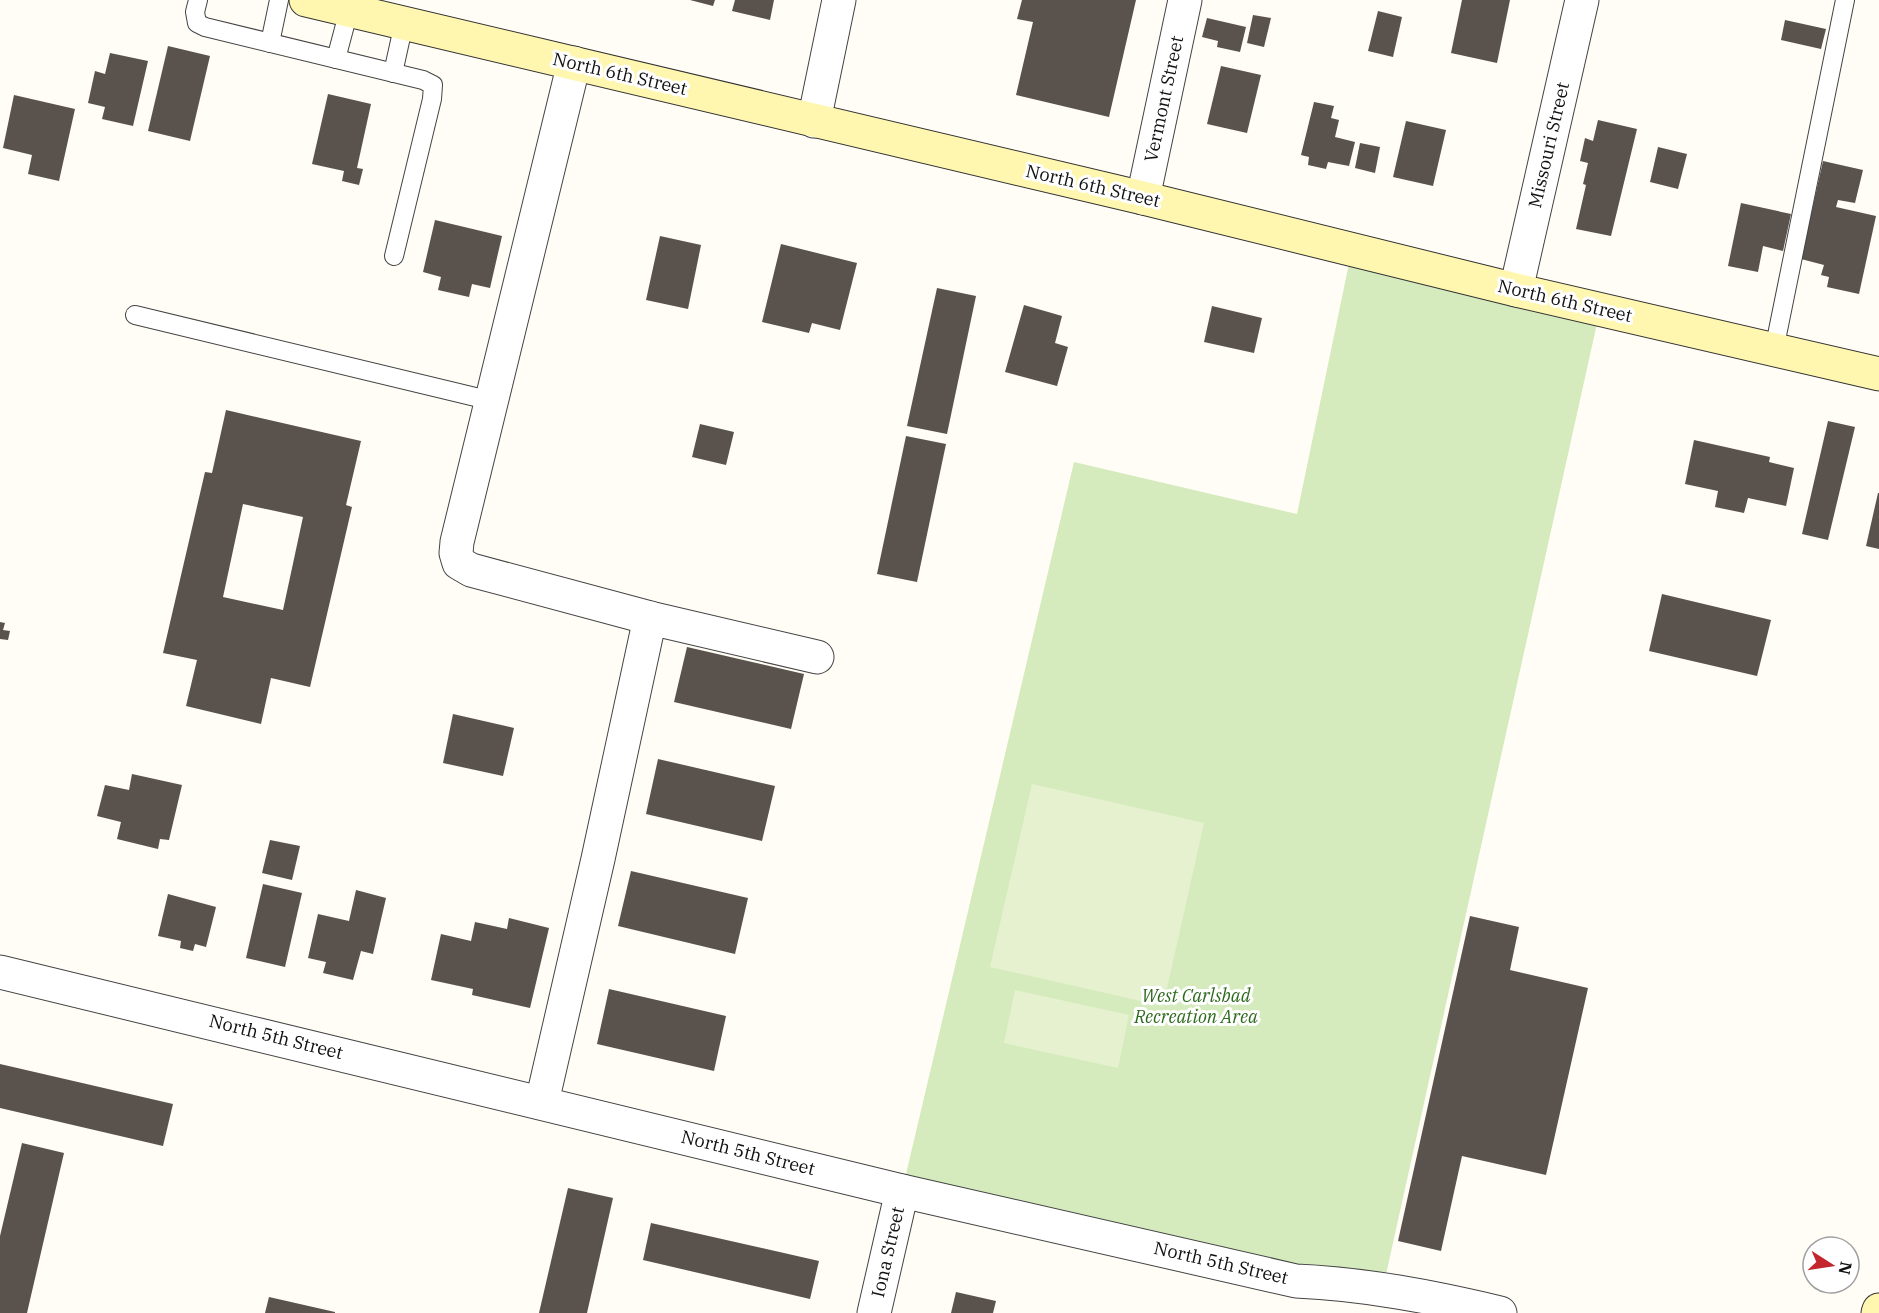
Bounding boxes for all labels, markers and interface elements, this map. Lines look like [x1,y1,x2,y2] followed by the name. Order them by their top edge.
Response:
[1139,34,1188,164] street label: Vermont Street
[551,47,689,100] street label: North 6th Street
[1523,80,1574,210] street label: Missouri Street
[1024,159,1162,212] street label: North 6th Street
[1496,274,1634,327] street label: North 6th Street
[1133,984,1258,1028] park label: West Carlsbad Recreation Area
[207,1009,345,1064] street label: North 5th Street
[679,1125,817,1180] street label: North 5th Street
[866,1204,909,1300] street label: Iona Street
[1801,1235,1861,1295] north arrow
[1152,1236,1290,1289] street label: North 5th Street
[1835,1260,1857,1276] text: N

